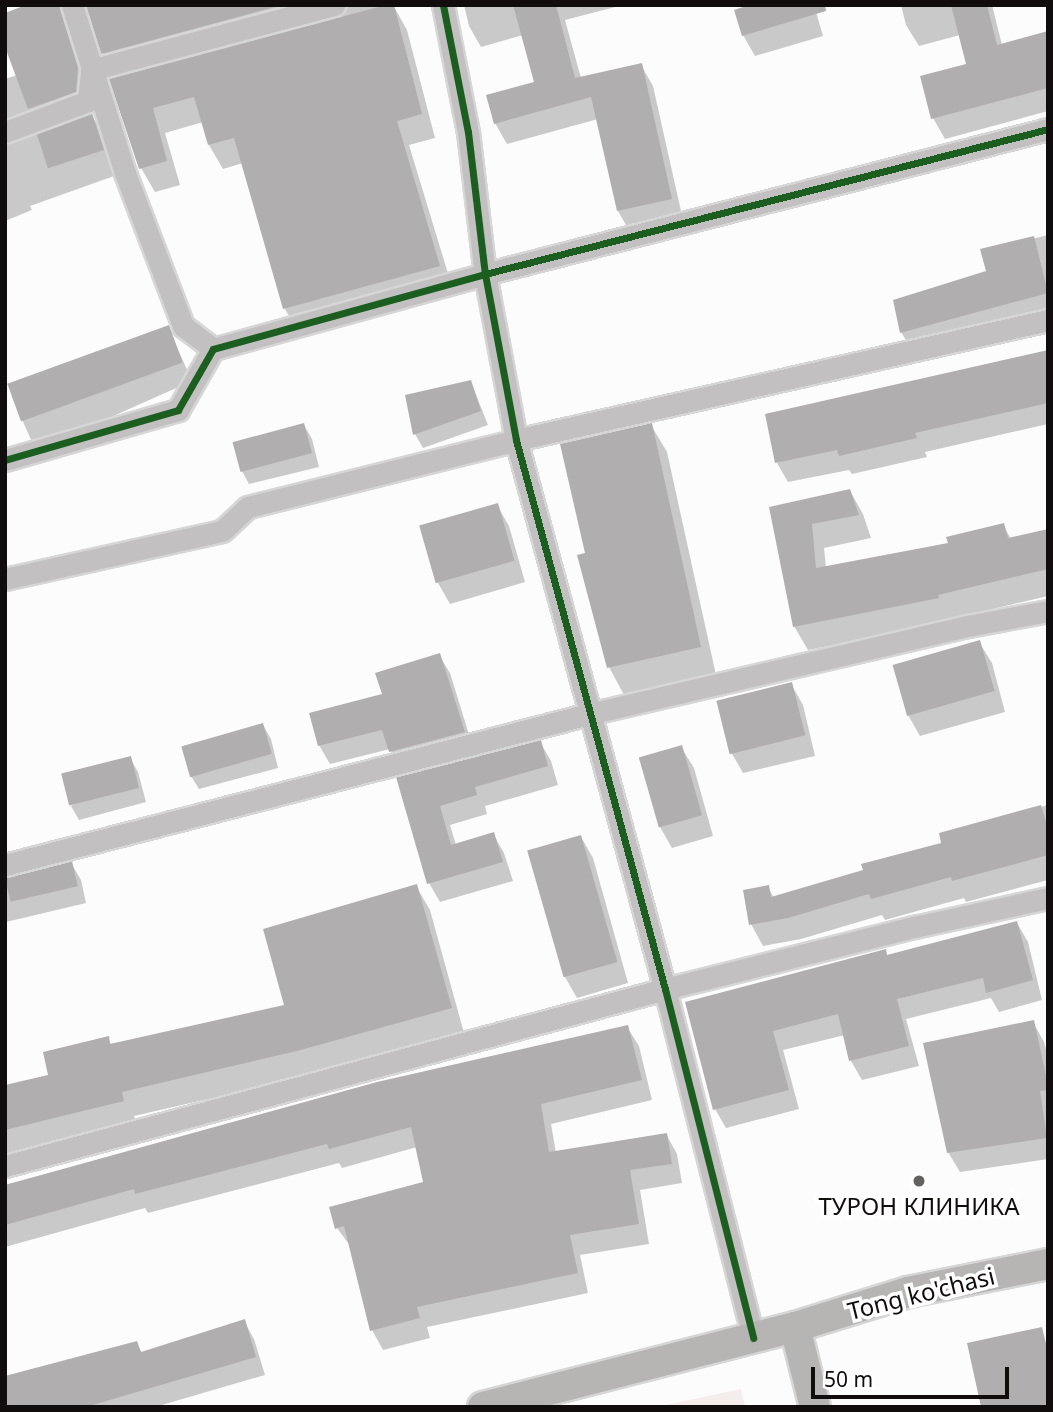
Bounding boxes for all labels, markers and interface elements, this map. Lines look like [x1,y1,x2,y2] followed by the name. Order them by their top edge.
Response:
[911,1173,927,1189] marker: ТУРОН КЛИНИКА
[818,1192,1020,1220] place label: ТУРОН КЛИНИКА
[844,1261,998,1325] street label: Tong ko'chasi
[815,1352,1013,1396] scale bar
[824,1365,873,1393] text: 50 m

